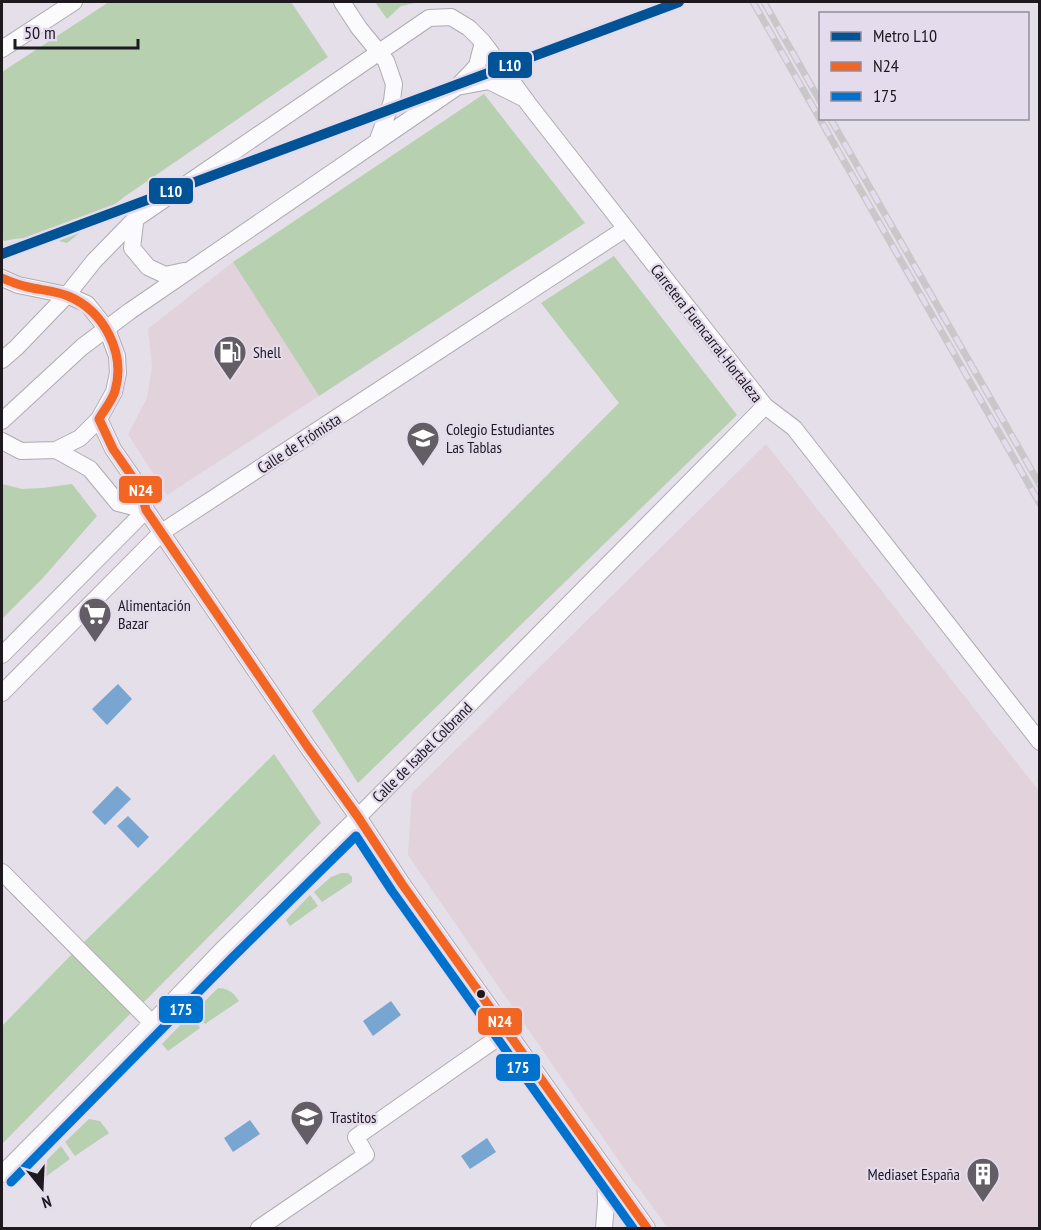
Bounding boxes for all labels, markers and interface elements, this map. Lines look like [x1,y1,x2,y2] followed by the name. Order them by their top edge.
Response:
[15,12,138,50] scale bar
[819,12,1029,120] legend
[24,21,56,44] text: 50 m
[873,24,937,47] text: Metro L10
[487,51,533,79] line badge: L10
[873,54,899,77] text: N24
[499,55,521,75] text: L10
[873,84,897,107] text: 175
[148,177,194,205] line badge: L10
[160,181,182,201] text: L10
[647,260,767,406] street label: Carretera Fuencarral-Hortaleza
[212,334,248,381] fuel station icon: Shell
[253,342,281,362] place label: Shell
[253,408,345,478] street label: Calle de Frómista
[446,419,554,457] place label: Colegio Estudiantes Las Tablas
[405,420,441,467] school or university icon: Colegio Estudiantes Las Tablas
[118,475,163,504] line badge: N24
[129,480,153,500] text: N24
[118,595,191,633] place label: Alimentación Bazar
[77,596,113,643] supermarket icon: Alimentación Bazar
[368,698,476,806] street label: Calle de Isabel Colbrand
[475,988,487,1000] unlabelled marker
[158,995,204,1024] line badge: 175
[170,999,192,1019] text: 175
[477,1007,523,1036] line badge: N24
[488,1011,512,1031] text: N24
[495,1053,541,1082] line badge: 175
[507,1057,529,1077] text: 175
[289,1099,325,1146] school or university icon: Trastitos
[330,1107,376,1127] place label: Trastitos
[965,1156,1001,1203] building icon: Mediaset España
[12,1158,72,1218] north arrow
[868,1164,960,1184] place label: Mediaset España
[39,1191,54,1213] text: N

